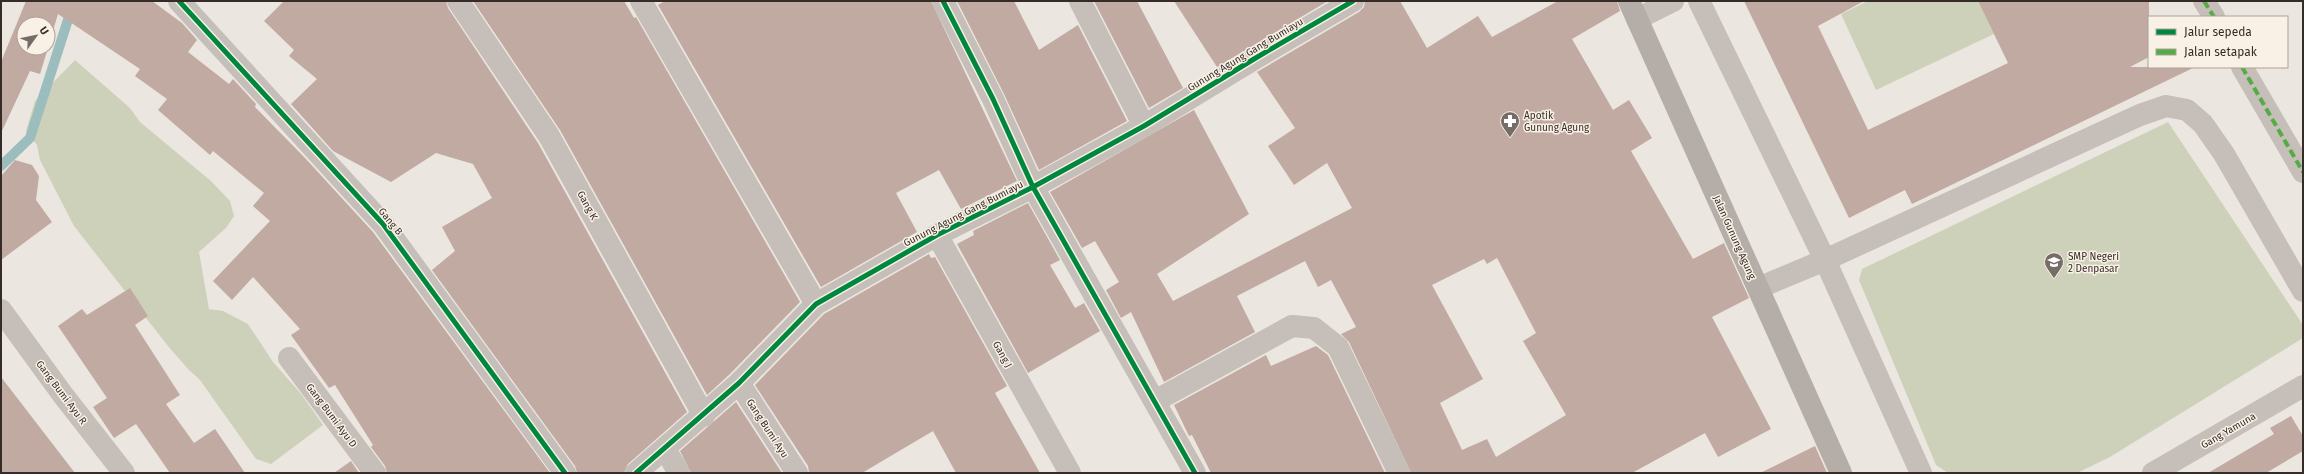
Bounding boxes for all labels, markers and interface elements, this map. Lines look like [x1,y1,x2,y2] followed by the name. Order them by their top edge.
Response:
[16,16,56,56] north arrow
[1186,16,1305,94] street label: Gunung Agung Gang Bumiayu
[2148,16,2288,68] legend
[37,24,51,37] text: U
[2184,25,2252,39] text: Jalur sepeda
[2184,45,2258,59] text: Jalan setapak
[1499,110,1521,138] pharmacy icon: Apotik Gunung Agung
[1524,110,1590,134] place label: Apotik Gunung Agung
[902,178,1025,249] street label: Gunung Agung Gang Bumiayu
[574,189,600,222] street label: Gang K
[1710,194,1758,282] street label: Jalan Gunung Agung
[376,206,405,238] street label: Gang B
[2043,251,2065,279] school or university icon: SMP Negeri 2 Denpasar
[2068,251,2119,275] place label: SMP Negeri 2 Denpasar
[990,339,1014,370] street label: Gang J
[33,358,89,427] street label: Gang Bumi Ayu R
[303,381,359,450] street label: Gang Bumi Ayu D
[744,397,791,460] street label: Gang Bumi Ayu
[2199,410,2258,451] street label: Gang Yamuna

